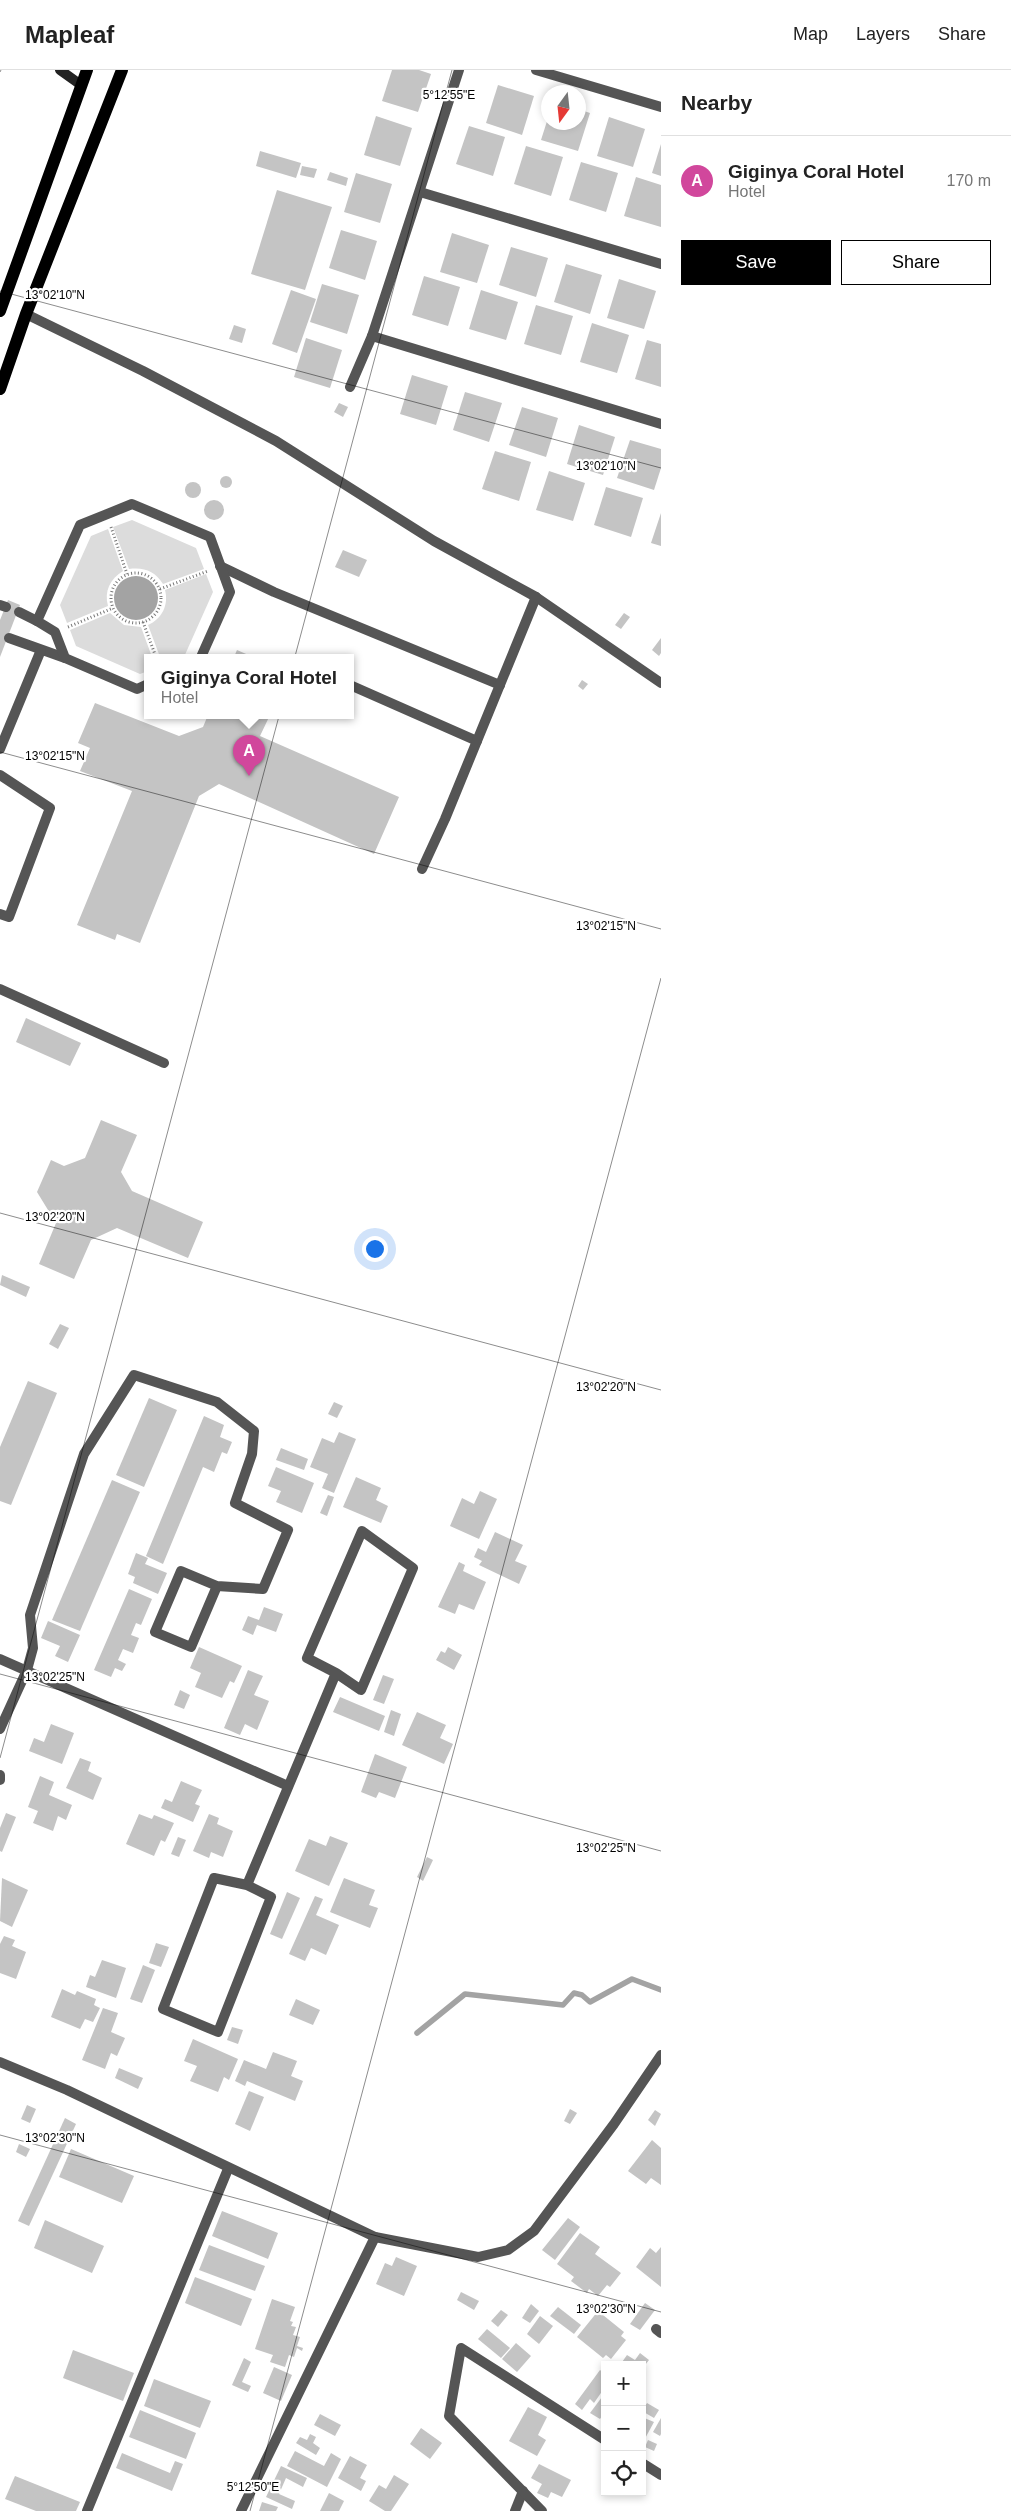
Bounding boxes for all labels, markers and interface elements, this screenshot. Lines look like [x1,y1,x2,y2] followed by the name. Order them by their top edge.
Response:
[25,21,114,48] text: Mapleaf
[793,24,828,44] text: Map
[856,24,910,44] text: Layers
[938,24,986,44] text: Share
[541,85,586,130] north arrow
[423,88,475,102] text: 5°12'55"E
[681,91,752,114] text: Nearby
[728,161,904,182] text: Giginya Coral Hotel
[691,172,703,189] text: A
[947,172,991,189] text: 170 m
[728,183,765,200] text: Hotel
[681,240,831,285] button: Save
[841,240,991,285] button: Share
[25,288,85,302] text: 13°02'10"N
[576,459,636,473] text: 13°02'10"N
[144,654,354,719] popup
[161,667,337,688] text: Giginya Coral Hotel
[161,689,198,706] text: Hotel
[233,735,265,776] pin: A
[25,749,85,763] text: 13°02'15"N
[576,919,636,933] text: 13°02'15"N
[25,1210,85,1224] text: 13°02'20"N
[362,1236,388,1262] your location
[576,1380,636,1394] text: 13°02'20"N
[25,1670,85,1684] text: 13°02'25"N
[576,1841,636,1855] text: 13°02'25"N
[25,2131,85,2145] text: 13°02'30"N
[576,2302,636,2316] text: 13°02'30"N
[601,2361,646,2496] map controls
[601,2361,646,2406] button: +
[601,2406,646,2451] button: −
[601,2451,646,2496] button: locate
[227,2480,279,2494] text: 5°12'50"E

